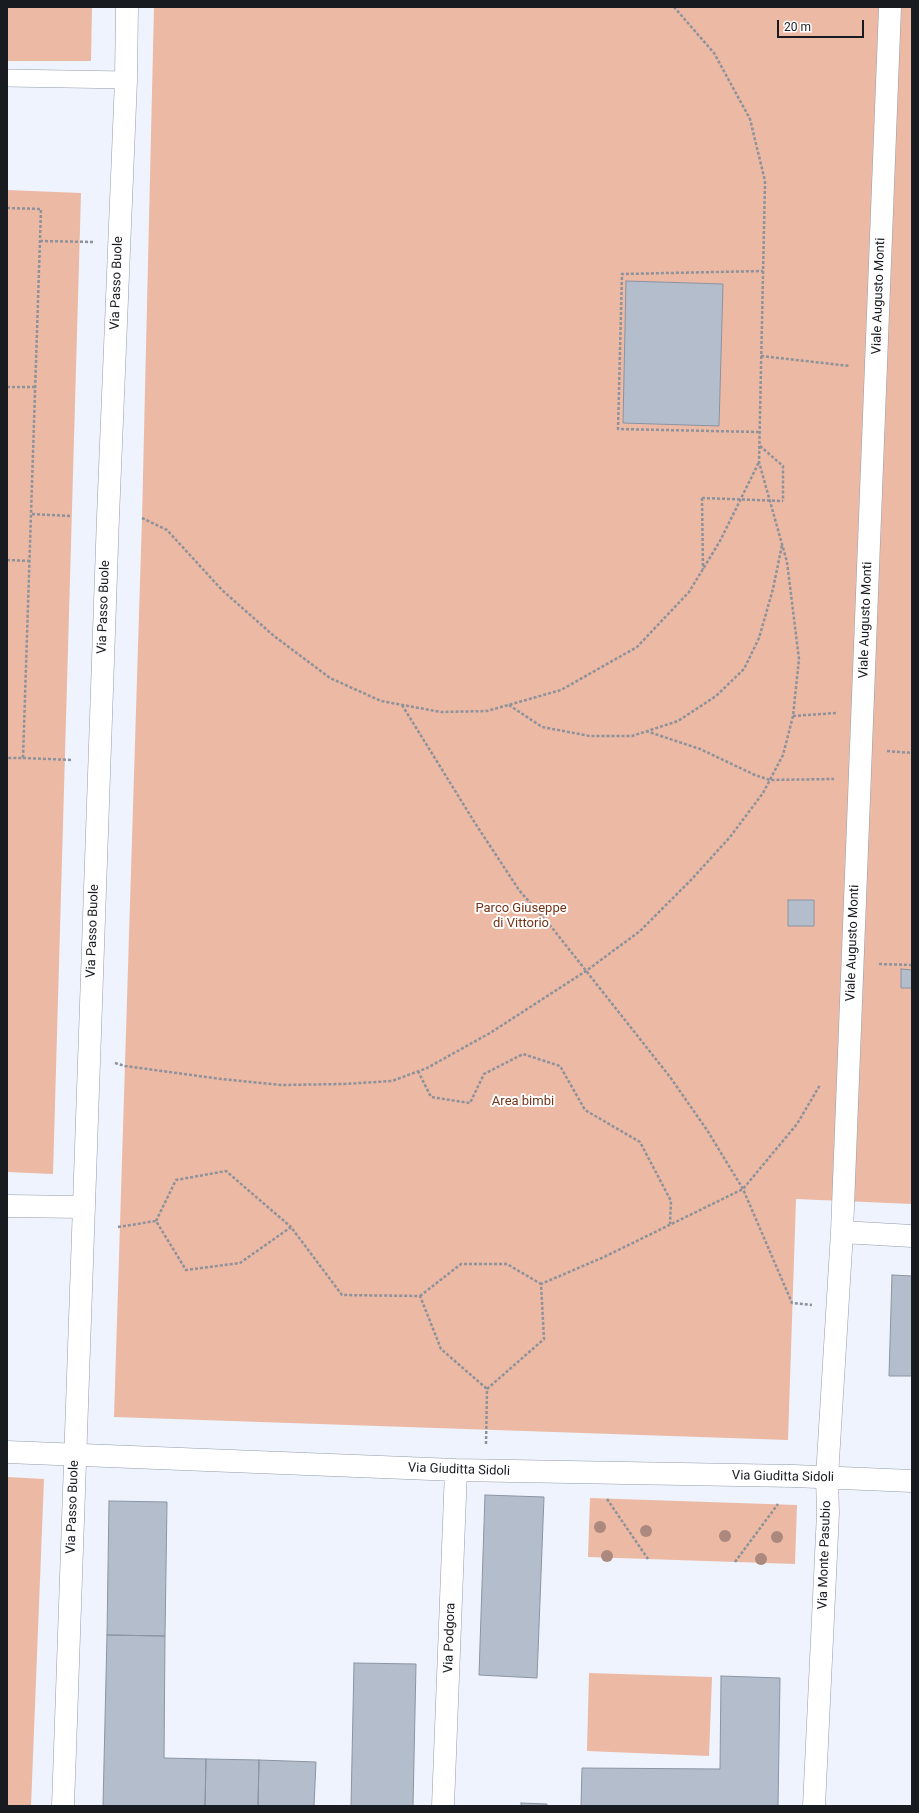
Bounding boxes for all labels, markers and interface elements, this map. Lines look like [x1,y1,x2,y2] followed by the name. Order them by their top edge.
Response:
[779,12,866,38] scale bar
[784,20,811,34] text: 20 m
[108,236,126,330] street label: Via Passo Buole
[869,237,889,355] street label: Viale Augusto Monti
[95,560,113,654] street label: Via Passo Buole
[856,561,876,679] street label: Viale Augusto Monti
[84,884,102,978] street label: Via Passo Buole
[843,884,863,1002] street label: Viale Augusto Monti
[475,901,567,932] park label: Parco Giuseppe di Vittorio
[492,1094,554,1110] park label: Area bimbi
[64,1460,82,1554] street label: Via Passo Buole
[408,1460,510,1480] street label: Via Giuditta Sidoli
[732,1468,834,1486] street label: Via Giuditta Sidoli
[815,1500,835,1610] street label: Via Monte Pasubio
[441,1602,459,1674] street label: Via Podgora

